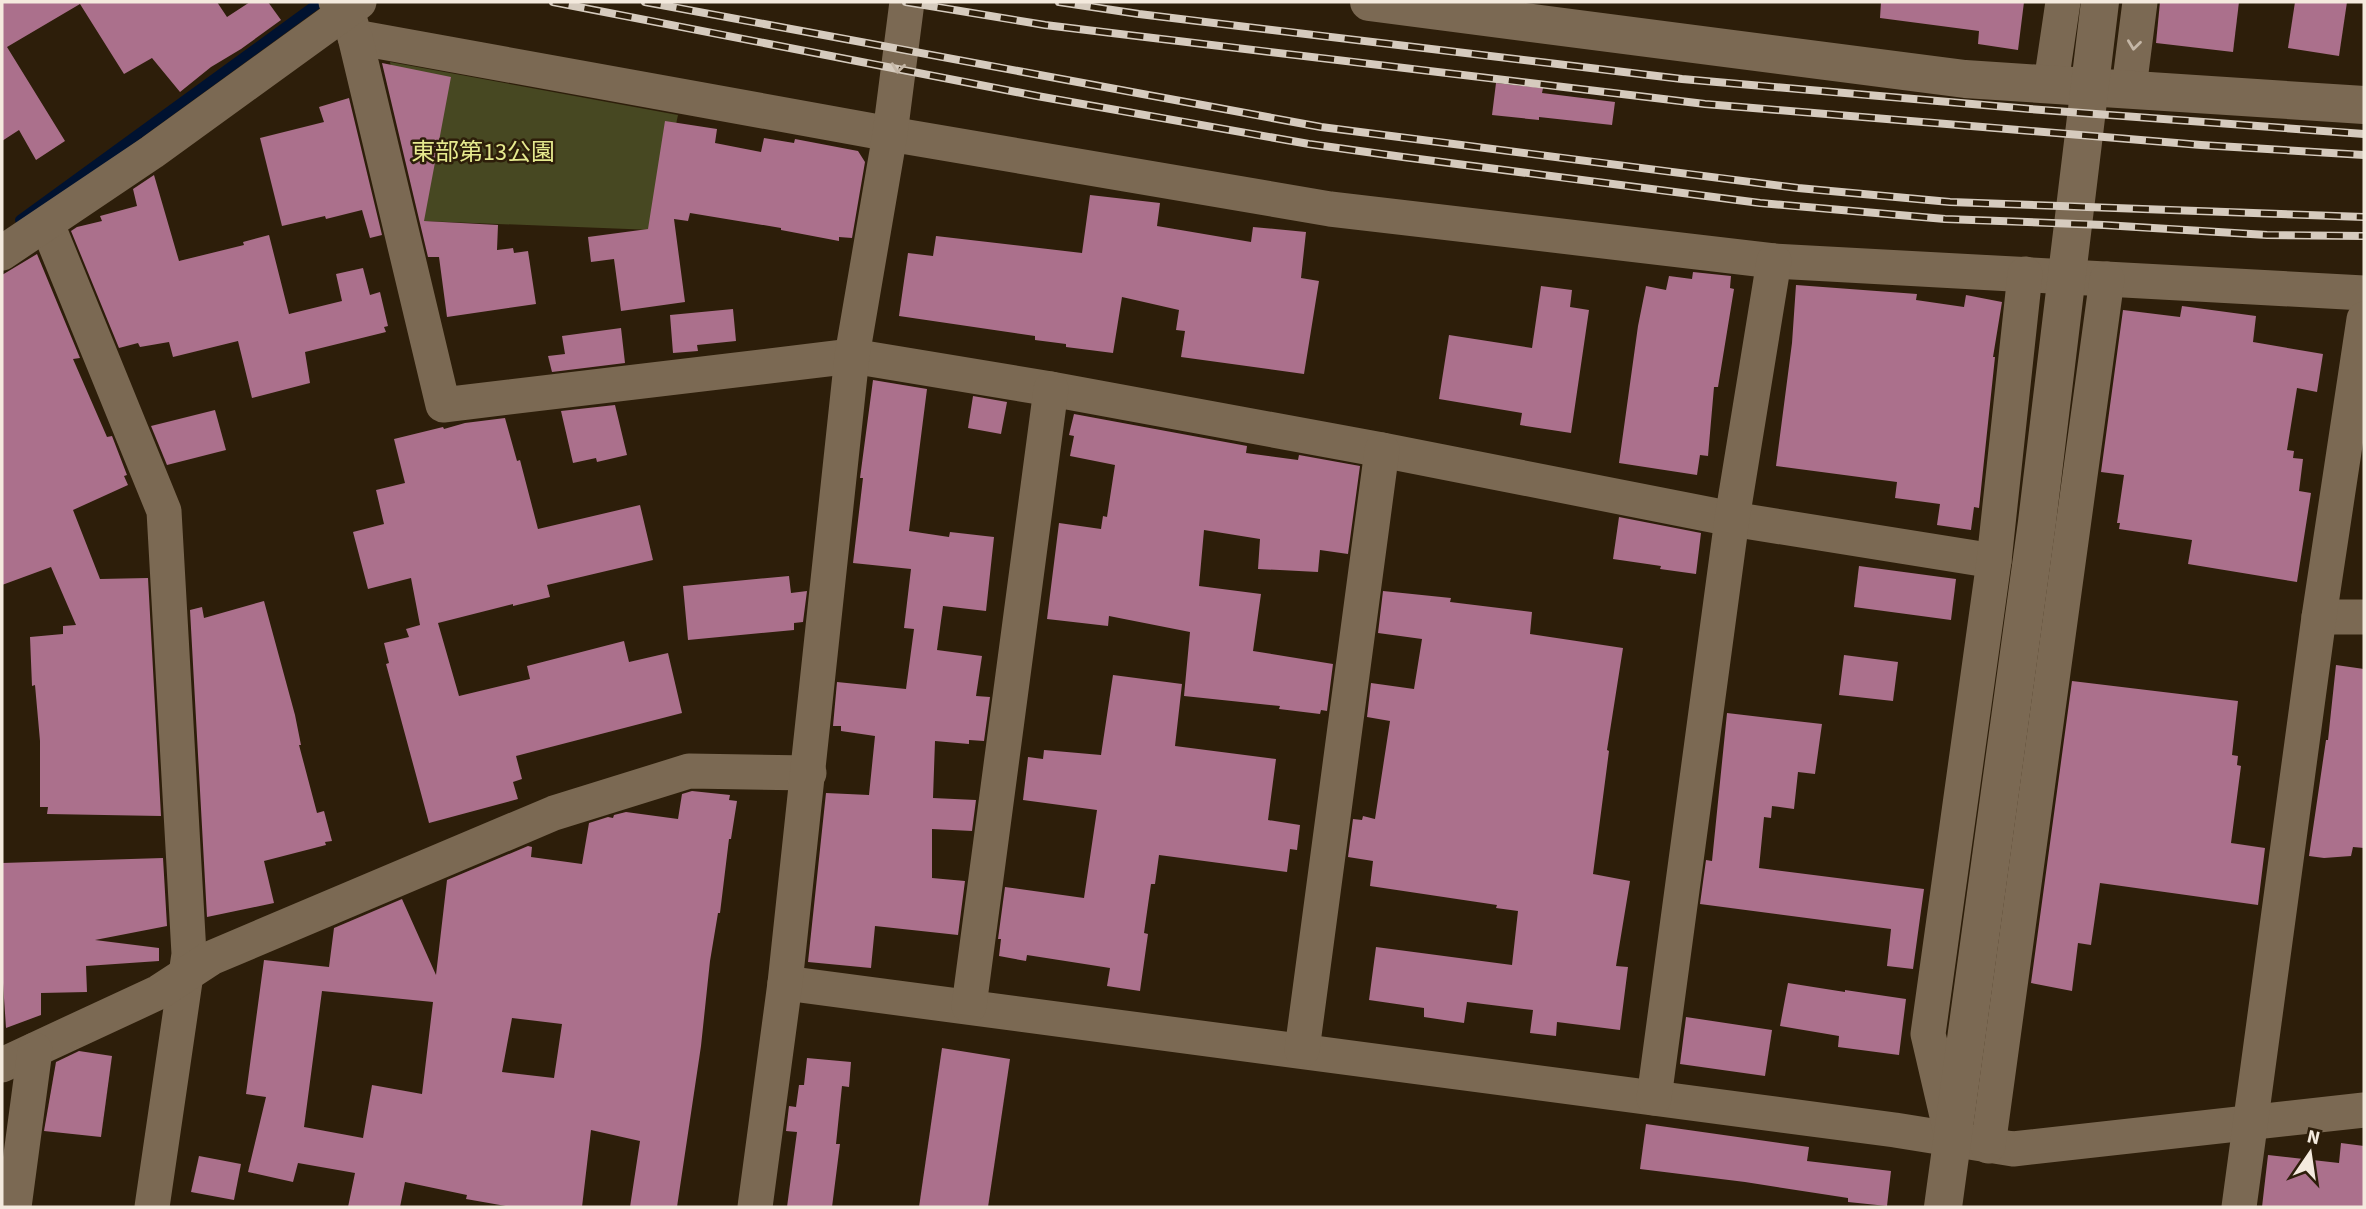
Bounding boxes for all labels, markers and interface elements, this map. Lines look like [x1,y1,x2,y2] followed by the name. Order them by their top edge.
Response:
[2127,39,2142,51] one-way arrow
[891,62,906,74] one-way arrow
[411,135,555,170] park label: 東部第13公園
[2275,1118,2345,1188] north arrow
[2304,1123,2323,1152] text: N

